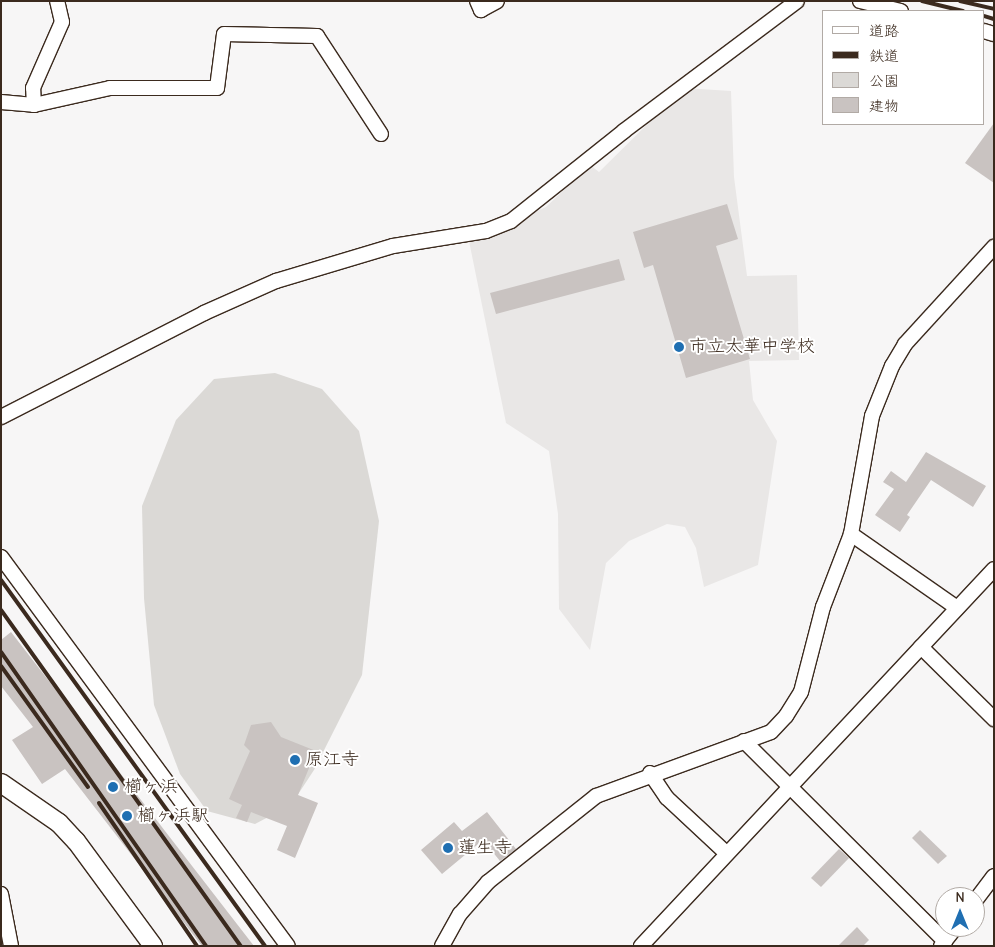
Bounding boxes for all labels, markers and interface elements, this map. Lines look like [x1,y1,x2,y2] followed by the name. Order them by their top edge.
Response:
[822,10,985,125] legend
[869,22,899,40] text: 道路
[869,47,899,65] text: 鉄道
[869,72,899,90] text: 公園
[869,97,899,115] text: 建物
[689,336,815,358] place label: 市立太華中学校
[673,341,685,353] marker: 市立太華中学校
[305,749,359,771] place label: 原江寺
[289,754,301,766] marker: 原江寺
[124,776,178,798] place label: 櫛ヶ浜
[106,780,120,794] marker: 櫛ヶ浜
[137,805,209,827] place label: 櫛ヶ浜駅
[121,810,133,822] marker: 櫛ヶ浜駅
[458,837,512,859] place label: 蓮生寺
[442,842,454,854] marker: 蓮生寺
[935,887,985,937] north arrow
[955,889,965,906] text: N

